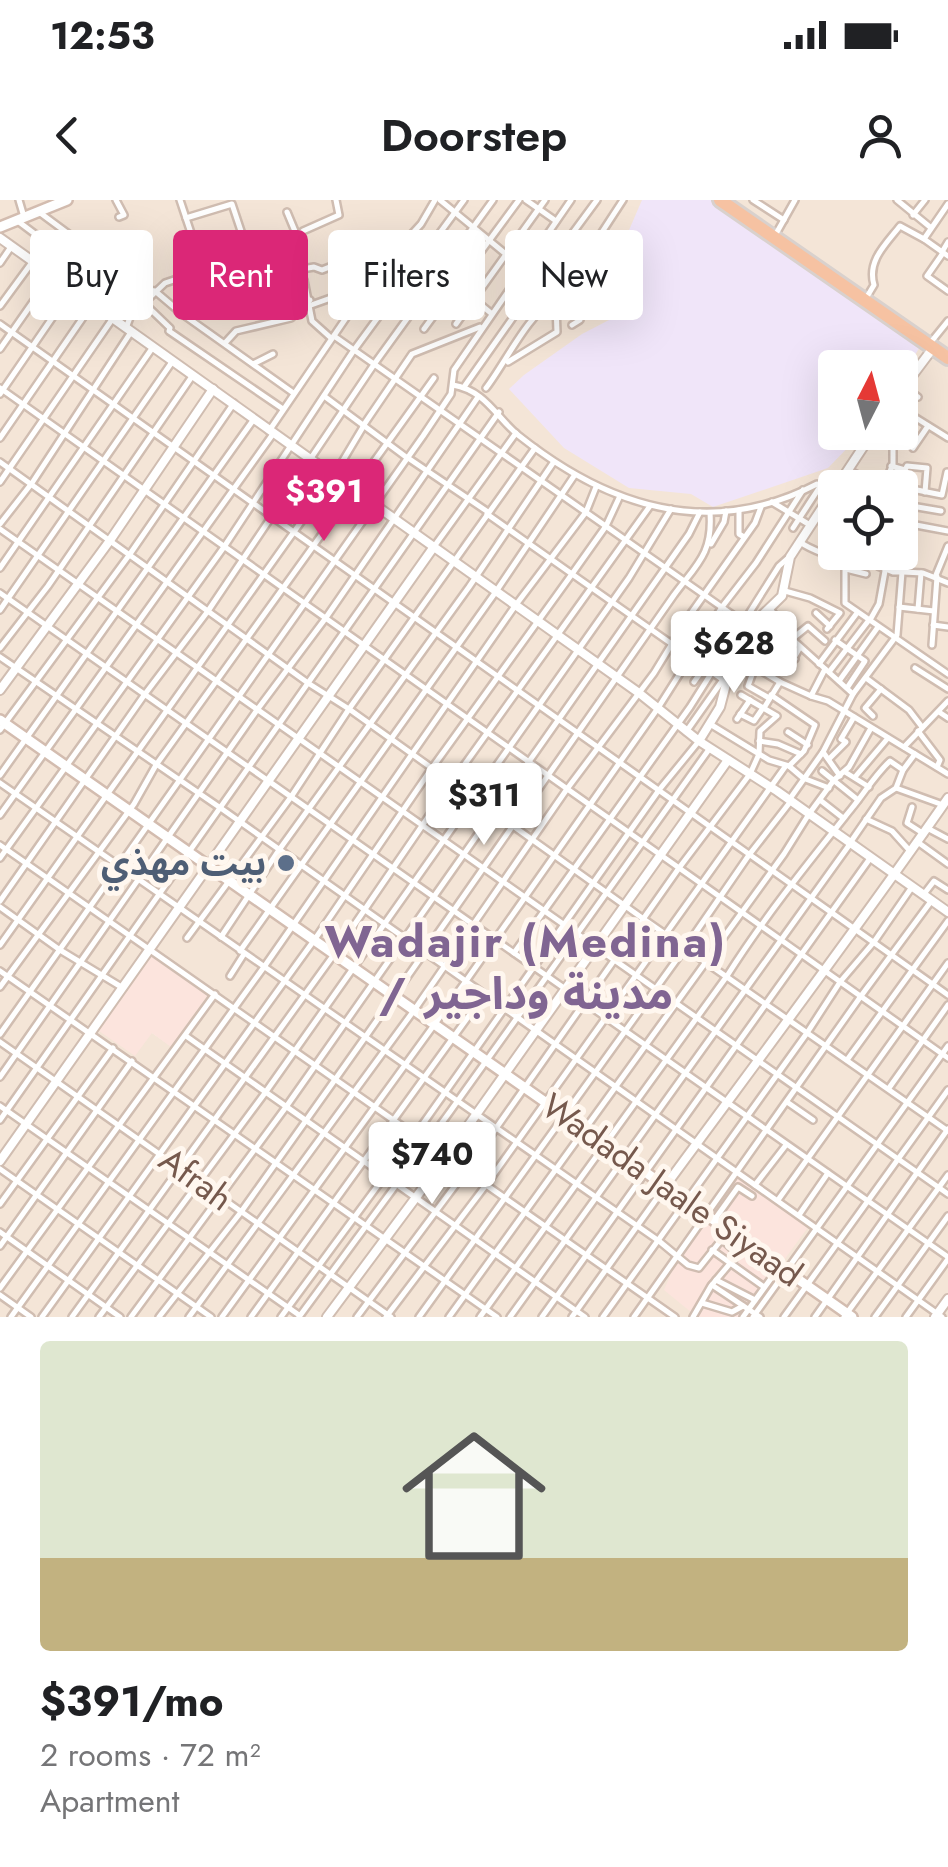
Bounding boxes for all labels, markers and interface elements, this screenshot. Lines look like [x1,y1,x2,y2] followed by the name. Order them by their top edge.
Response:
[50,8,155,63] text: 12:53
[381,103,567,168] text: Doorstep
[40,108,95,163] icon: back
[853,108,908,163] icon: person
[30,230,153,320] chip: Buy
[173,230,308,320] chip: Rent
[328,230,485,320] chip: Filters
[505,230,643,320] chip: New
[818,350,918,450] north arrow
[818,350,918,570] map controls
[265,459,383,544] pin: $391
[285,468,363,514] text: $391
[818,470,918,570] button: locate
[675,611,793,696] pin: $628
[693,620,775,666] text: $628
[425,763,543,848] pin: $311
[448,772,520,818] text: $311
[101,838,266,891] place label: بيت مهذي
[275,852,297,874] marker: بيت مهذي
[324,909,728,1026] district label: Wadajir (Medina) / مدينة وداجير
[532,1081,812,1299] street label: Wadada Jaale Siyaad
[373,1122,491,1207] pin: $740
[391,1131,473,1177] text: $740
[149,1135,243,1223] street label: Afrah
[384,1406,564,1586] icon: home
[40,1671,224,1732] text: $391/mo
[40,1732,261,1778] text: 2 rooms · 72 m²
[40,1778,179,1824] text: Apartment

